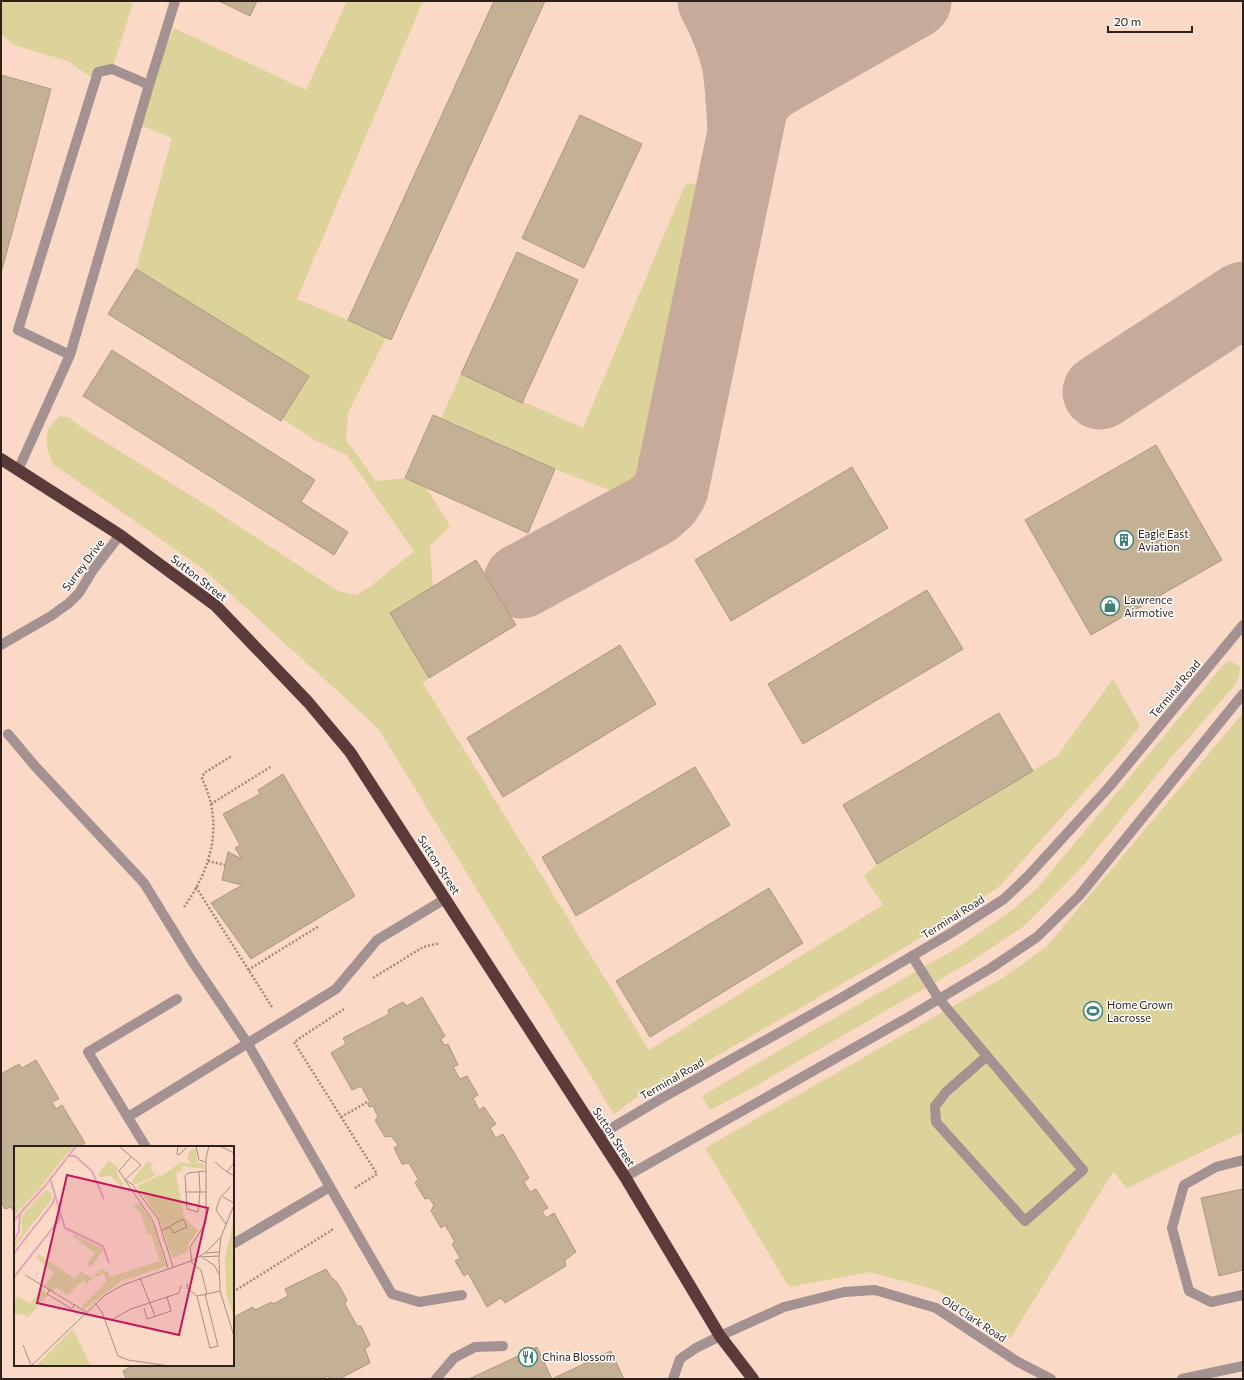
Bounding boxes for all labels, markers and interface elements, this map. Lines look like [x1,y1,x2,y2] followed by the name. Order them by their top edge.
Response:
[1108,8,1192,34] scale bar
[1114,14,1141,28] text: 20 m
[1138,527,1189,553] place label: Eagle East Aviation
[1113,529,1135,551] building icon: Eagle East Aviation
[59,536,106,593] street label: Surrey Drive
[169,552,230,604] street label: Sutton Street
[1124,593,1174,619] place label: Lawrence Airmotive
[1099,595,1121,617] shop icon: Lawrence Airmotive
[1147,657,1203,720] street label: Terminal Road
[416,833,464,897] street label: Sutton Street
[919,892,986,941] street label: Terminal Road
[1107,998,1173,1024] place label: Home Grown Lacrosse
[1082,1000,1104,1022] sports icon: Home Grown Lacrosse
[638,1055,706,1102] street label: Terminal Road
[591,1105,639,1169] street label: Sutton Street
[14,1146,234,1366] inset map
[939,1293,1009,1344] street label: Old Clark Road
[517,1346,539,1368] restaurant icon: China Blossom
[542,1350,615,1363] place label: China Blossom

